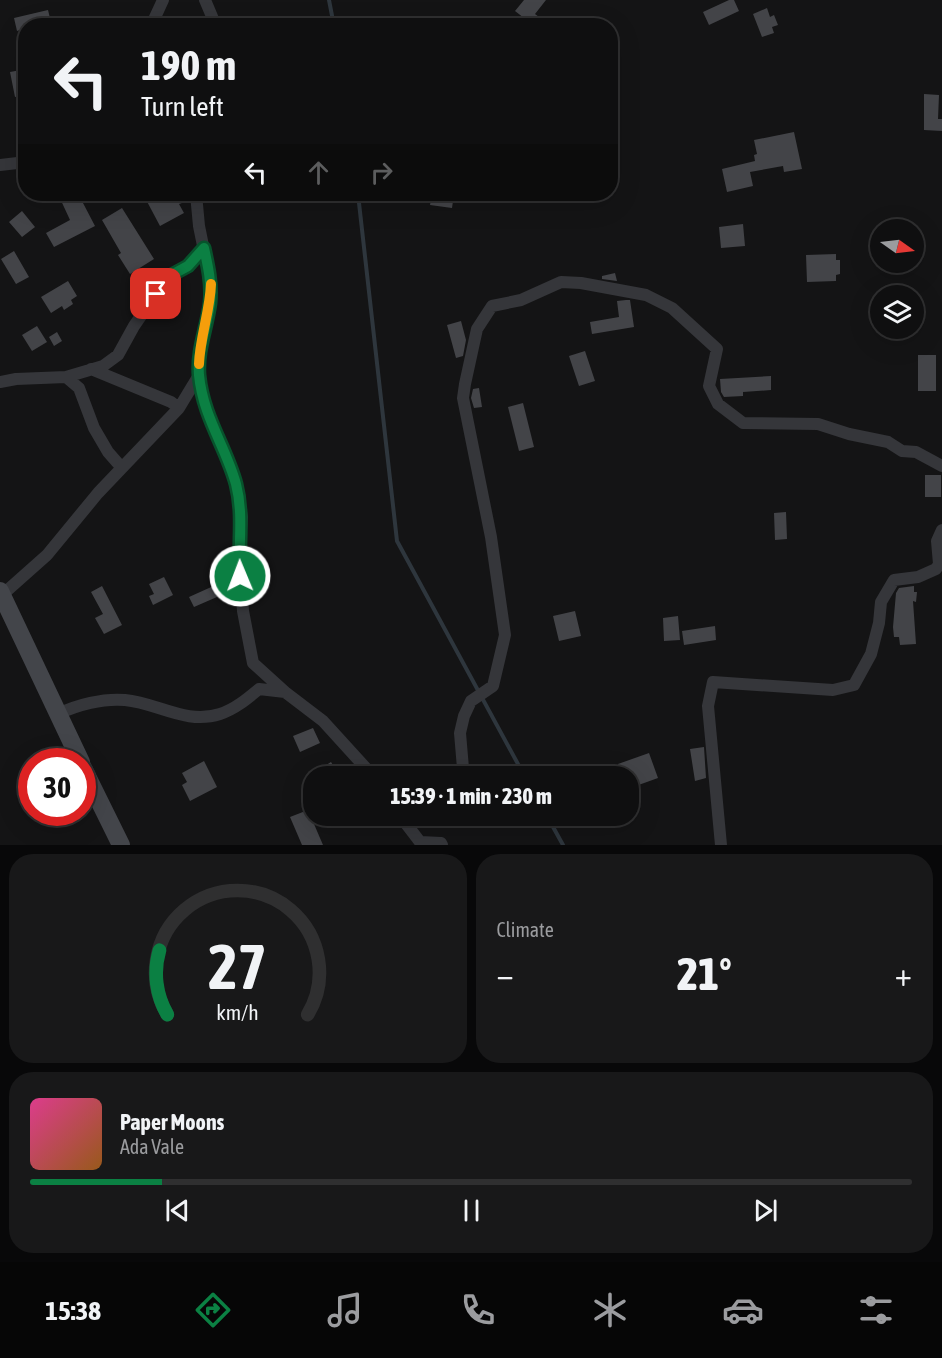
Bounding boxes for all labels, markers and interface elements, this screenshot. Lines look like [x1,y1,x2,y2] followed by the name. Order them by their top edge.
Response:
[141,41,236,89] text: 190 m
[42,42,120,120] icon: left
[141,91,224,122] text: Turn left
[239,156,272,189] icon: left
[302,156,335,189] icon: ahead
[365,156,398,189] icon: right
[870,219,924,273] north arrow
[870,219,924,339] map controls
[130,268,181,319] pin
[139,277,172,310] icon: arrive
[870,285,924,339] button: layers
[208,544,272,608] position arrow
[18,748,96,826] speed limit sign: 30
[390,783,552,809] text: 15:39 · 1 min · 230 m
[497,918,554,941] text: Climate
[208,931,267,1002] text: 27
[677,948,732,1000] text: 21°
[497,955,514,993] text: −
[895,955,912,993] text: +
[216,1001,259,1026] text: km/h
[120,1109,224,1135] text: Paper Moons
[120,1135,184,1158] text: Ada Vale
[161,1194,194,1227] icon: previous
[455,1194,488,1227] icon: pause
[749,1194,782,1227] icon: next
[192,1289,234,1331] icon: directions
[324,1289,366,1331] icon: music
[457,1289,499,1331] icon: phone
[589,1289,631,1331] icon: climate
[722,1289,764,1331] icon: car
[855,1289,897,1331] icon: filters
[45,1295,101,1326] text: 15:38

